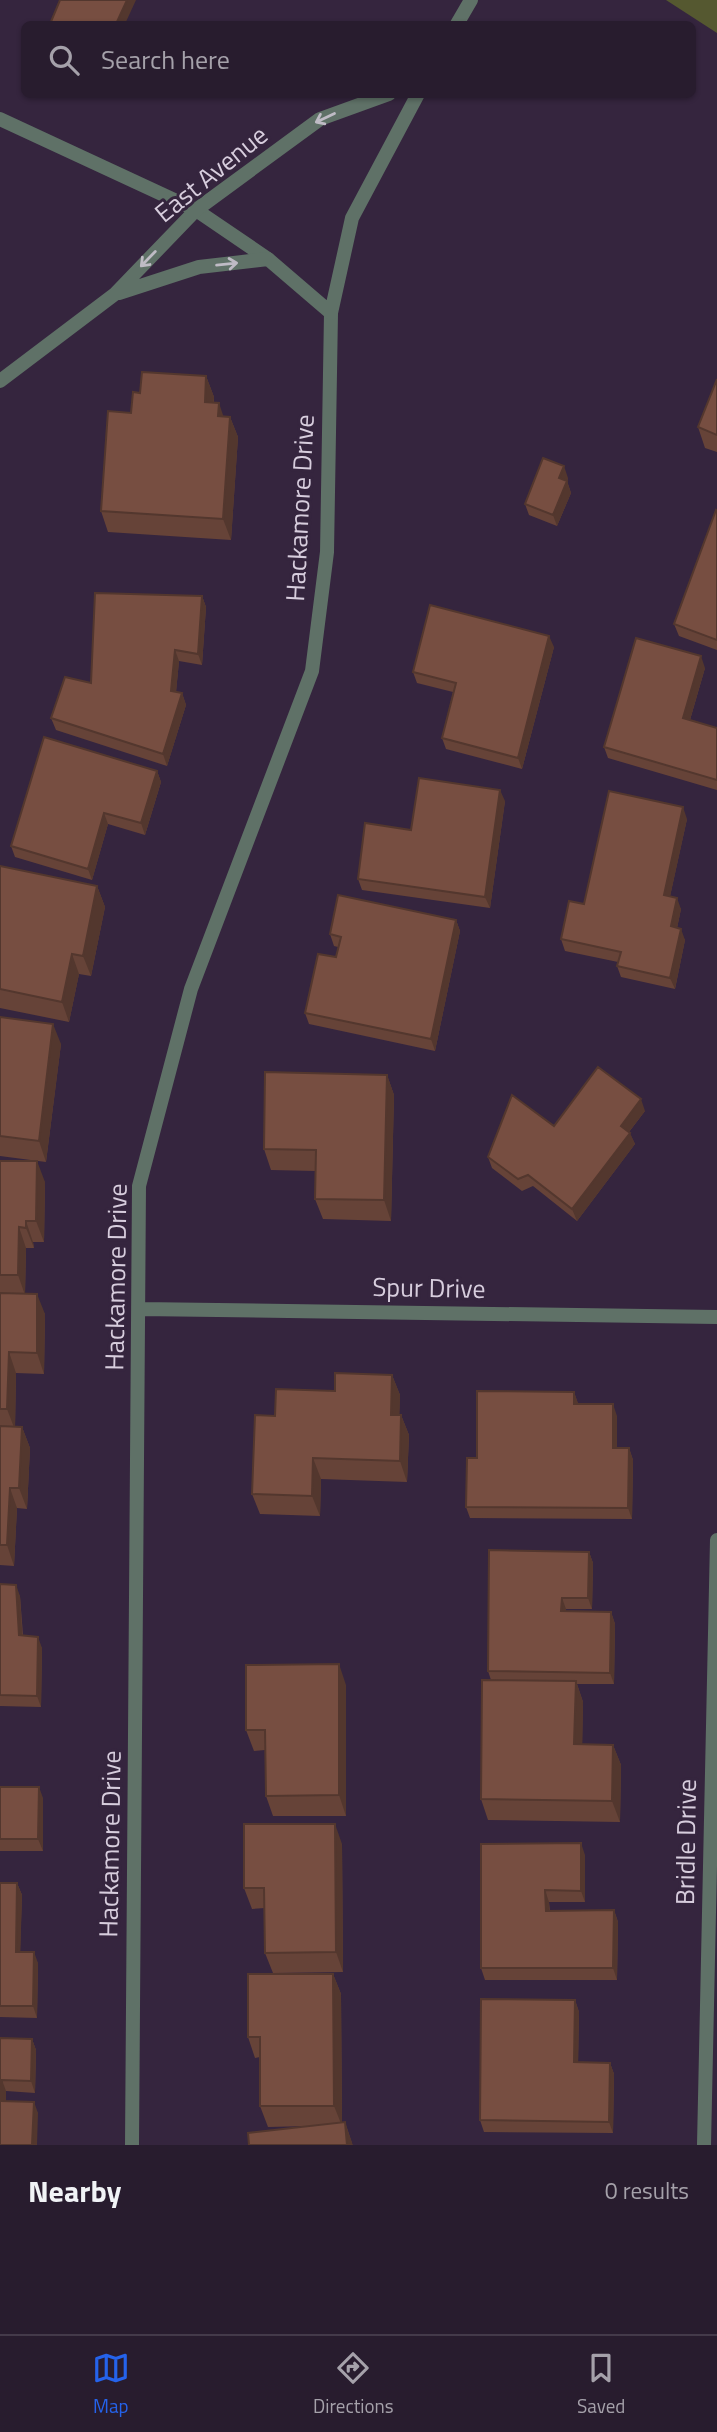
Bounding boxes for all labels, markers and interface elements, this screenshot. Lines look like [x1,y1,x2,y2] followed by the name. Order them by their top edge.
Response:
[21,21,696,98] search box
[101,40,230,79] text: Search here
[45,41,83,79] icon: search
[315,112,336,125] one-way arrow
[146,116,276,231] street label: East Avenue
[140,251,157,268] one-way arrow
[216,257,238,270] one-way arrow
[275,413,324,602] street label: Hackamore Drive
[94,1183,137,1371] street label: Hackamore Drive
[372,1267,486,1308] street label: Spur Drive
[88,1750,131,1938] street label: Hackamore Drive
[665,1779,706,1905] street label: Bridle Drive
[28,2168,121,2214] text: Nearby
[605,2173,689,2208] text: 0 results
[92,2349,130,2420] tab: Map
[313,2349,394,2420] tab: Directions
[577,2349,625,2420] tab: Saved

